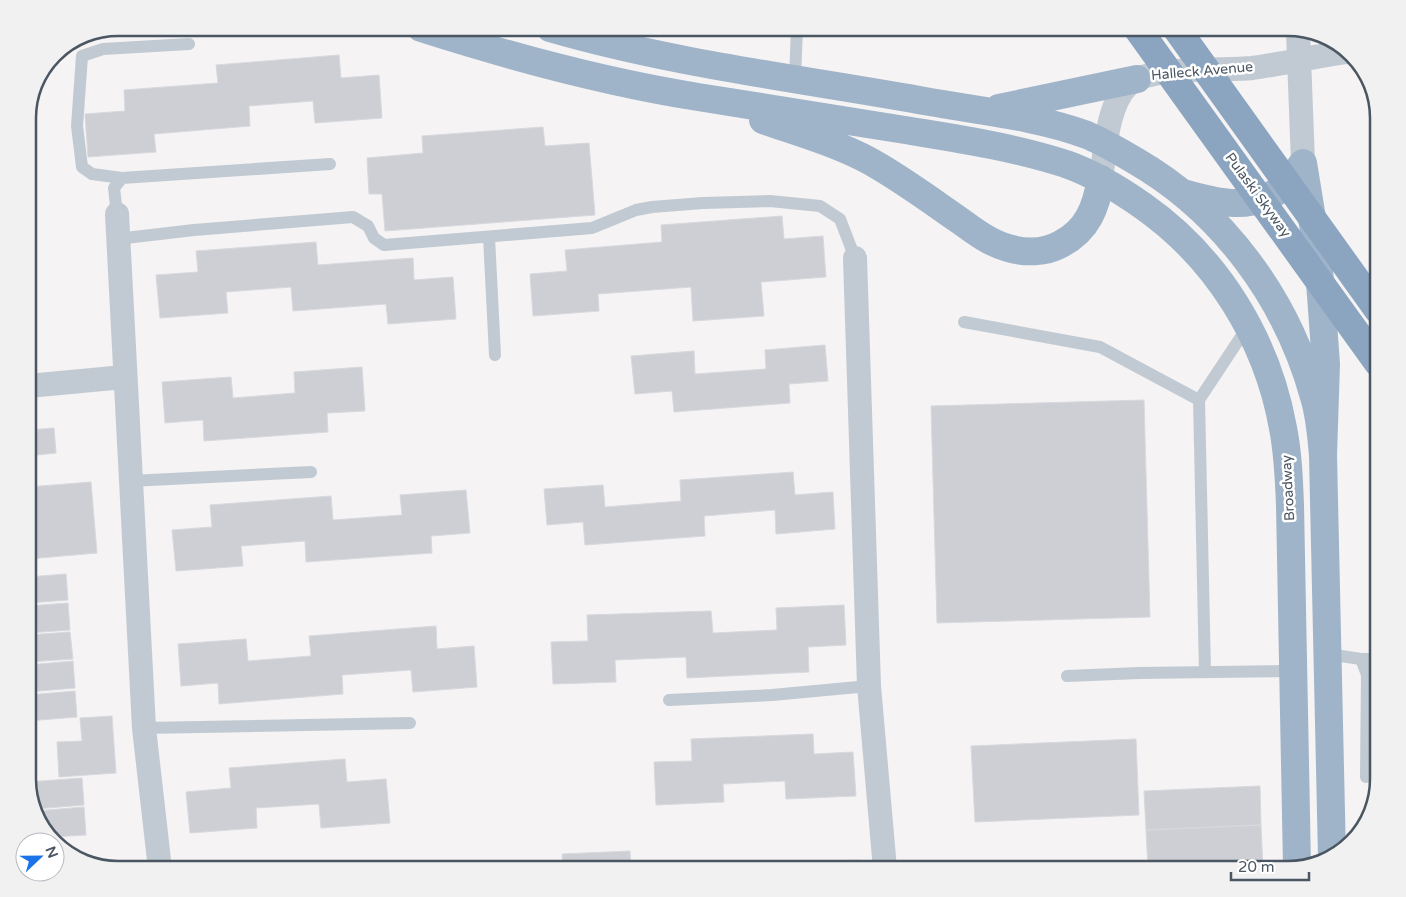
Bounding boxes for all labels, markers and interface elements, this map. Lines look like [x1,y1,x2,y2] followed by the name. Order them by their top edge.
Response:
[1150,58,1254,84] street label: Halleck Avenue
[1222,149,1295,241] street label: Pulaski Skyway
[1278,454,1298,522] street label: Broadway
[15,832,65,882] north arrow
[42,844,62,861] text: N
[1231,850,1308,882] scale bar
[1238,858,1275,876] text: 20 m

